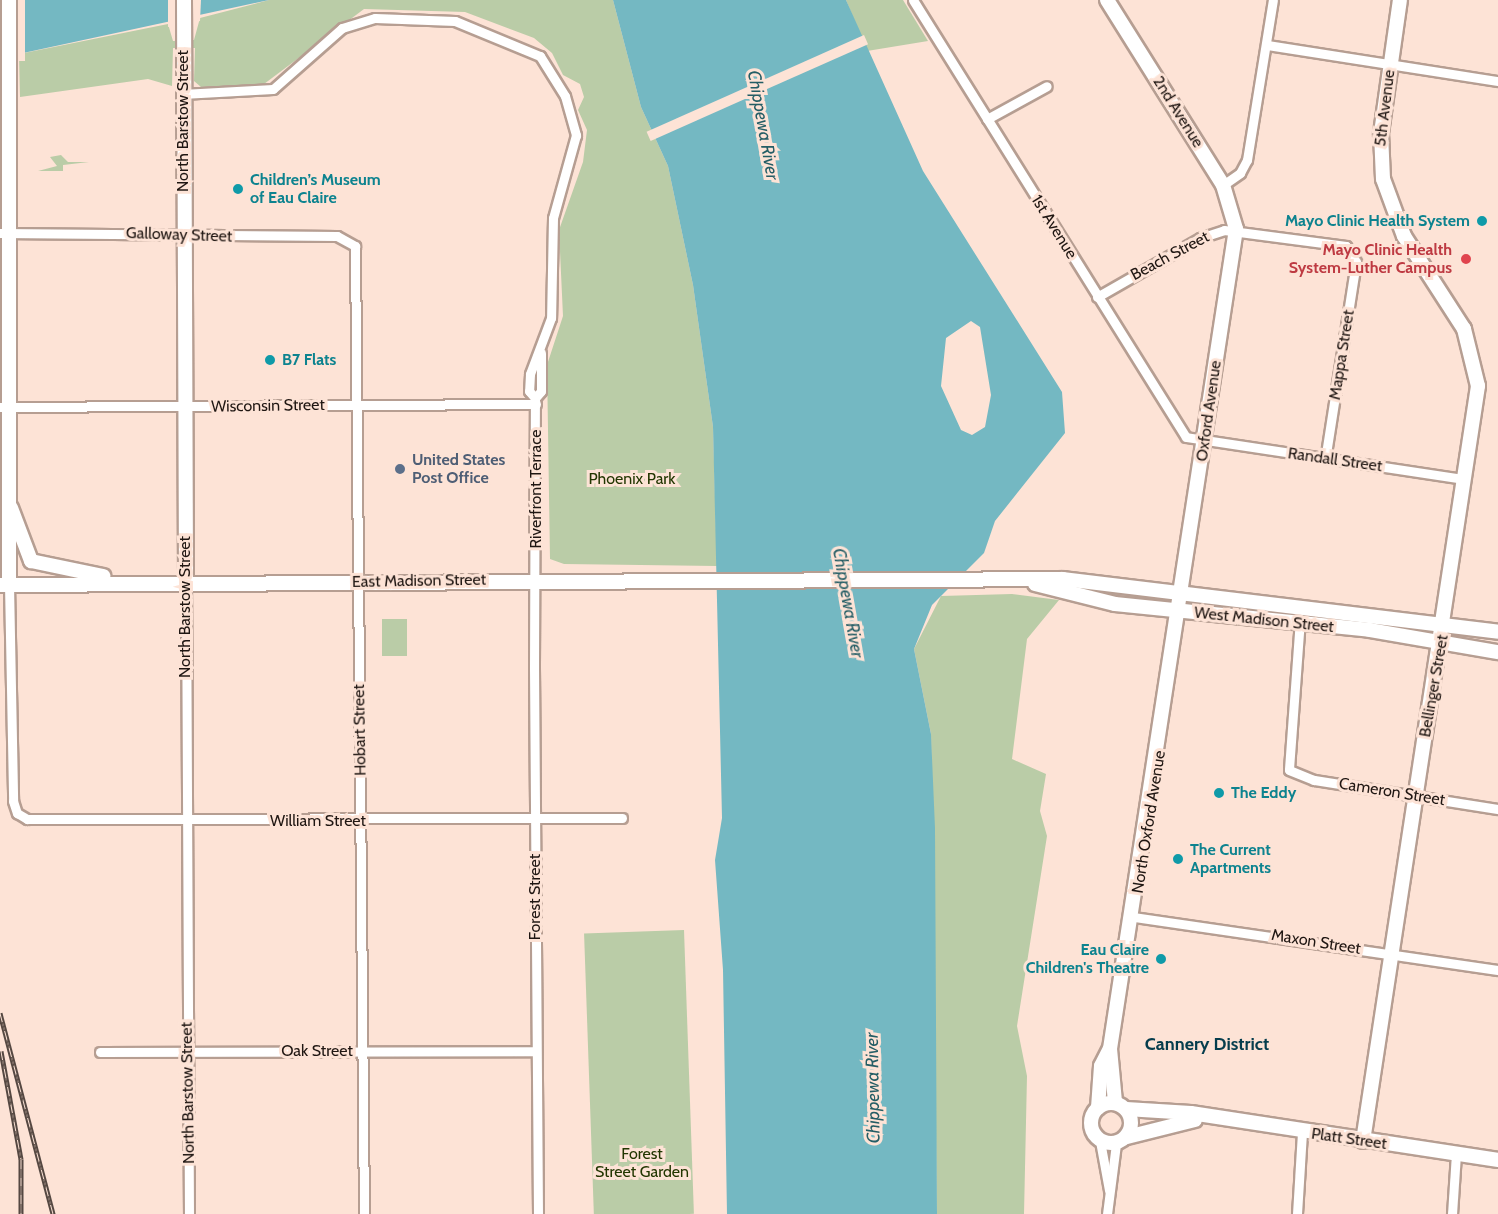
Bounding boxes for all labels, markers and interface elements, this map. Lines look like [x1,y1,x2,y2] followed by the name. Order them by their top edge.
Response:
[173,50,193,192] street label: North Barstow Street
[743,69,783,181] water label: Chippewa River
[1371,69,1399,147] street label: 5th Avenue
[1149,73,1207,151] street label: 2nd Avenue
[250,170,381,208] place label: Children’s Museum of Eau Claire
[231,182,245,196] marker: Children’s Museum of Eau Claire
[1027,192,1081,262] street label: 1st Avenue
[1285,211,1470,231] place label: Mayo Clinic Health System
[1475,214,1489,228] marker: Mayo Clinic Health System
[126,224,232,246] street label: Galloway Street
[1127,227,1213,285] street label: Beach Street
[1289,240,1452,278] place label: Mayo Clinic Health System-Luther Campus
[1457,250,1475,268] marker: Mayo Clinic Health System-Luther Campus
[1325,309,1359,401] street label: Mappa Street
[282,350,336,370] place label: B7 Flats
[263,353,277,367] marker: B7 Flats
[1192,359,1226,463] street label: Oxford Avenue
[211,395,325,417] street label: Wisconsin Street
[526,429,546,549] street label: Riverfront Terrace
[1287,444,1383,476] street label: Randall Street
[412,450,505,488] place label: United States Post Office
[393,462,407,476] marker: United States Post Office
[588,469,676,489] park label: Phoenix Park
[175,536,195,678] street label: North Barstow Street
[828,547,868,659] water label: Chippewa River
[352,570,486,592] street label: East Madison Street
[1193,603,1335,637] street label: West Madison Street
[1416,633,1452,739] street label: Bellinger Street
[350,684,370,776] street label: Hobart Street
[1128,749,1170,895] street label: North Oxford Avenue
[1338,774,1446,810] street label: Cameron Street
[1231,783,1296,803] place label: The Eddy
[1212,786,1226,800] marker: The Eddy
[270,811,366,831] street label: William Street
[1190,840,1271,878] place label: The Current Apartments
[1171,852,1185,866] marker: The Current Apartments
[525,854,545,940] street label: Forest Street
[1270,925,1362,959] street label: Maxon Street
[1026,940,1149,978] place label: Eau Claire Children's Theatre
[1154,952,1168,966] marker: Eau Claire Children's Theatre
[177,1022,199,1164] street label: North Barstow Street
[861,1032,885,1144] water label: Chippewa River
[1145,1033,1269,1055] district label: Cannery District
[281,1041,353,1061] street label: Oak Street
[1310,1124,1388,1154] street label: Platt Street
[595,1144,689,1182] park label: Forest Street Garden

